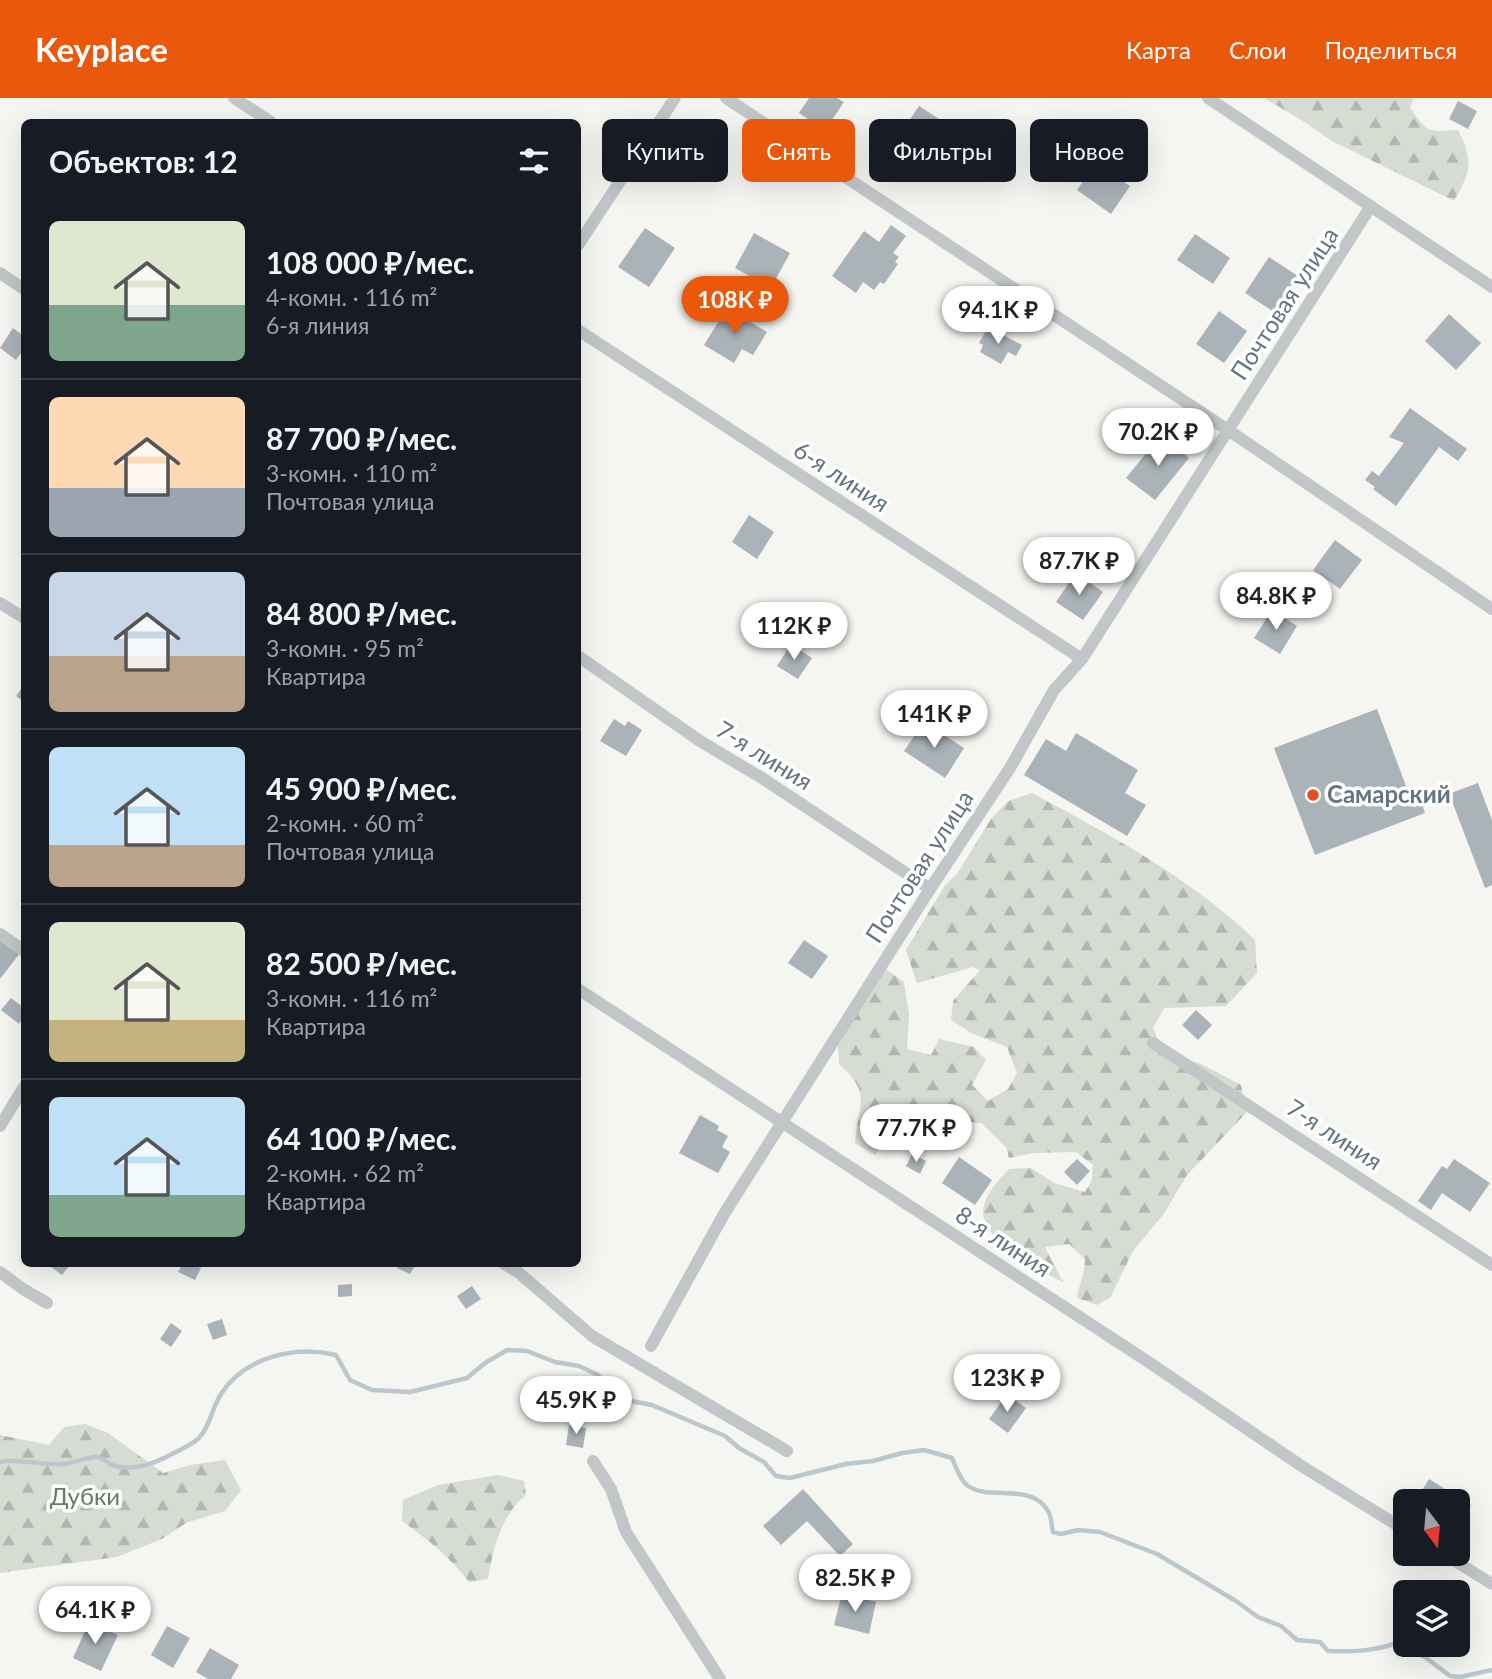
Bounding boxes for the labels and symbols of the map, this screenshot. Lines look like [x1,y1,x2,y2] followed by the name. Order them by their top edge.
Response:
[1224,222,1344,385] street label: Почтовая улица
[678,276,792,336] pin: 108K ₽
[933,286,1063,346] pin: 94.1K ₽
[1093,408,1223,468] pin: 70.2K ₽
[789,434,895,517] street label: 6-я линия
[1014,538,1144,597] pin: 87.7K ₽
[1211,573,1341,632] pin: 84.8K ₽
[737,602,851,662] pin: 112K ₽
[877,690,991,750] pin: 141K ₽
[711,714,818,796] street label: 7-я линия
[1327,779,1451,808] place label: Самарский
[859,785,979,948] street label: Почтовая улица
[1305,787,1321,803] marker: Самарский
[1282,1092,1388,1175] street label: 7-я линия
[851,1104,981,1164] pin: 77.7K ₽
[951,1199,1057,1282] street label: 8-я линия
[950,1354,1064,1414] pin: 123K ₽
[511,1376,641,1436] pin: 45.9K ₽
[50,1481,120,1510] park label: Дубки
[1393,1489,1470,1566] north arrow
[790,1554,920,1614] pin: 82.5K ₽
[30,1586,160,1646] pin: 64.1K ₽

